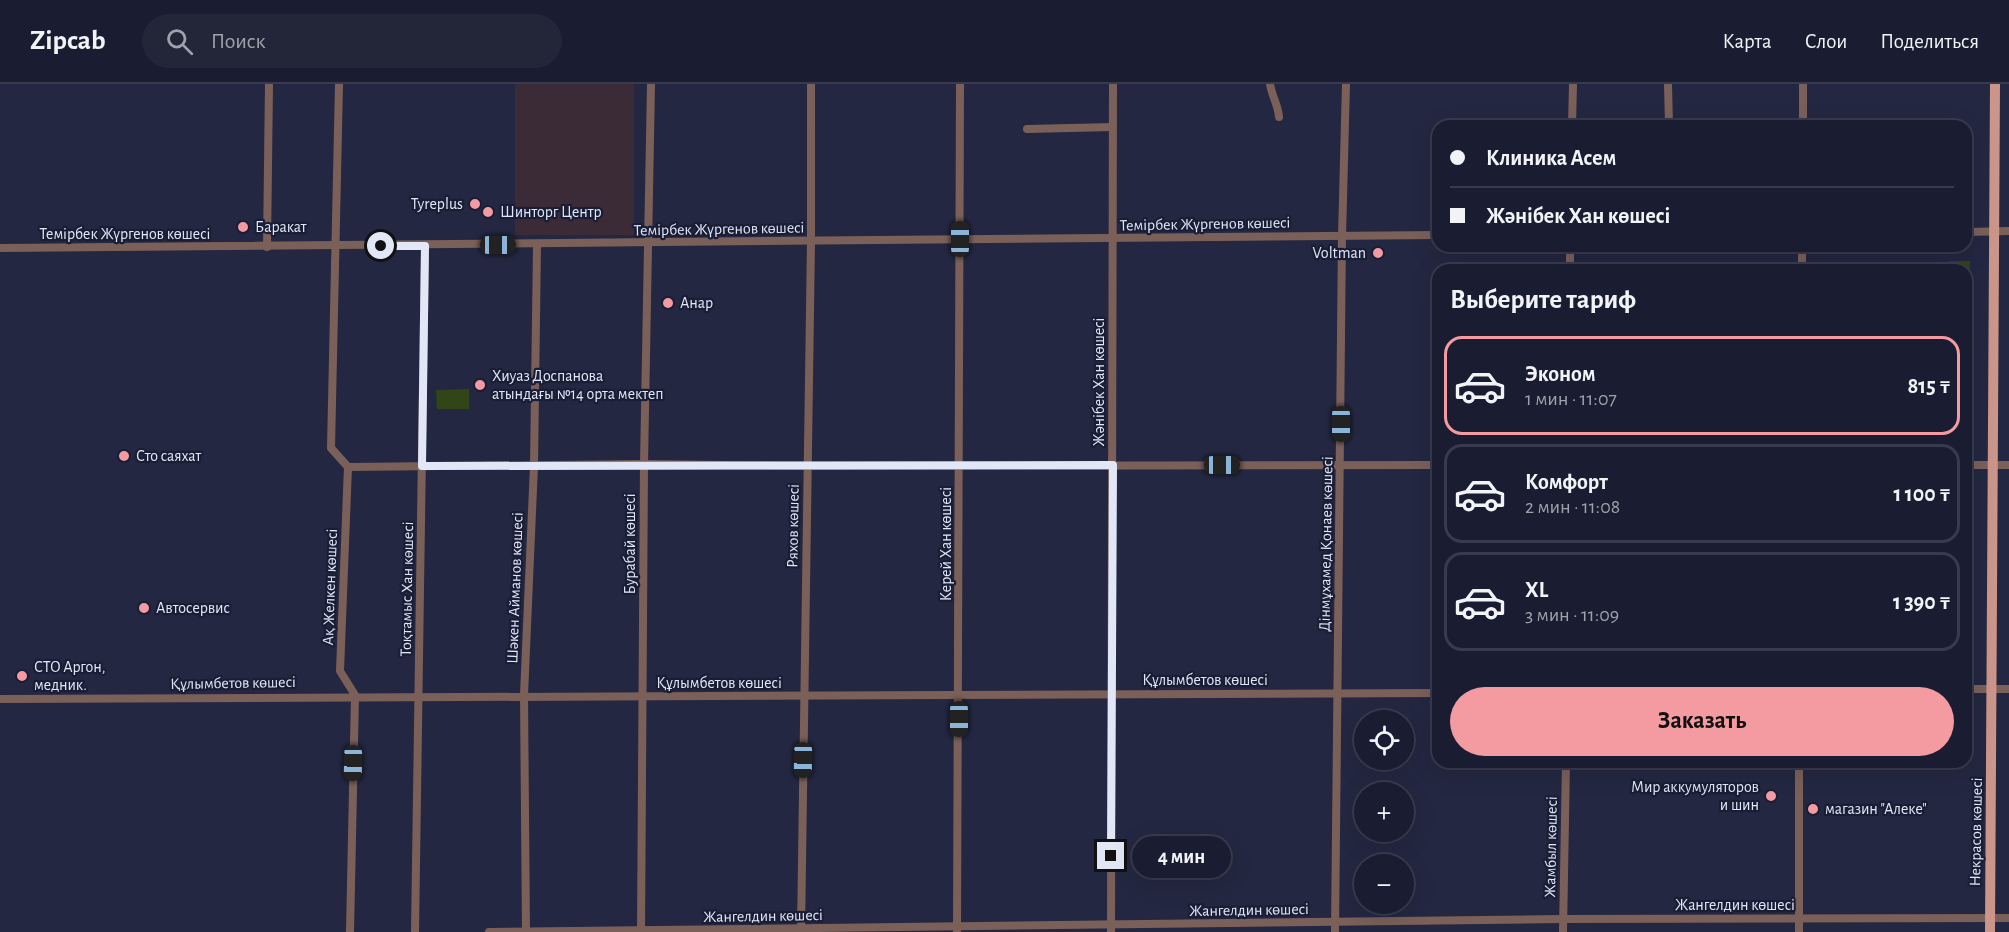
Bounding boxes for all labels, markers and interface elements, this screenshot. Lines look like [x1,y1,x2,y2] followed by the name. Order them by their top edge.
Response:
[142,14,562,68] search box
[163,25,196,58] icon: search
[30,27,106,55] text: Zipcab
[211,30,266,52] text: Поиск
[1722,31,1772,52] text: Карта
[1805,31,1847,52] text: Слои
[1880,31,1979,52] text: Поделиться
[1486,147,1616,169] text: Клиника Асем
[411,196,463,213] place label: Tyreplus
[468,197,482,211] marker: Tyreplus
[500,204,602,220] place label: Шинторг Центр
[481,205,495,219] marker: Шинторг Центр
[1486,205,1670,227] text: Жәнібек Хан көшесі
[1119,215,1291,233] street label: Темірбек Жүргенов көшесі
[255,219,307,235] place label: Баракат
[236,220,250,234] marker: Баракат
[633,220,805,238] street label: Темірбек Жүргенов көшесі
[951,221,969,257] car
[40,226,210,242] street label: Темірбек Жүргенов көшесі
[367,232,394,259] route start
[480,236,516,254] car
[1312,245,1366,261] place label: Voltman
[1371,246,1385,260] marker: Voltman
[1450,286,1636,313] text: Выберите тариф
[680,295,713,311] place label: Анар
[661,296,675,310] marker: Анар
[1091,318,1107,446] street label: Жәнібек Хан көшесі
[1453,359,1507,413] icon: car
[1525,363,1596,385] text: Эконом
[492,368,664,402] place label: Хиуаз Доспанова атындағы №14 орта мектеп
[1907,375,1951,397] text: 815 ₸
[473,378,487,392] marker: Хиуаз Доспанова атындағы №14 орта мектеп
[1525,389,1617,409] text: 1 мин · 11:07
[1332,406,1350,442] car
[136,448,201,464] place label: Сто саяхат
[117,449,131,463] marker: Сто саяхат
[1204,456,1240,474] car
[1316,456,1336,632] street label: Дінмұхамед Қонаев көшесі
[1453,467,1507,521] icon: car
[1525,471,1608,493] text: Комфорт
[1894,483,1951,505] text: 1 100 ₸
[784,484,802,568] street label: Ряхов көшесі
[938,487,954,601] street label: Керей Хан көшесі
[622,493,639,595] street label: Бурабай көшесі
[1525,497,1620,517] text: 2 мин · 11:08
[504,512,526,664] street label: Шәкен Айманов көшесі
[398,521,416,657] street label: Тоқтамыс Хан көшесі
[320,528,340,646] street label: Ақ Желкен көшесі
[1453,575,1507,629] icon: car
[1525,579,1548,601] text: XL
[1893,591,1951,613] text: 1 390 ₸
[156,600,230,616] place label: Автосервис
[137,601,151,615] marker: Автосервис
[1525,605,1619,625] text: 3 мин · 11:09
[34,659,105,693] place label: СТО Аргон, медник.
[15,669,29,683] marker: СТО Аргон, медник.
[1142,672,1268,688] street label: Құлымбетов көшесі
[170,674,296,692] street label: Құлымбетов көшесі
[656,675,782,691] street label: Құлымбетов көшесі
[1450,687,1954,756] button: Заказать
[950,701,968,737] car
[1354,710,1414,914] map controls
[1354,710,1414,770] button: locate
[794,742,812,778] car
[344,745,362,781] car
[1967,777,1985,887] street label: Некрасов көшесі
[1631,779,1759,813] place label: Мир аккумуляторов и шин
[1354,782,1414,842] button: +
[1764,789,1778,803] marker: Мир аккумуляторов и шин
[1542,796,1560,898] street label: Жамбыл көшесі
[1825,801,1927,817] place label: магазин "Алеке"
[1806,802,1820,816] marker: магазин "Алеке"
[1132,835,1231,877] callout: 4 мин
[1097,842,1124,869] route end
[1158,847,1205,867] text: 4 мин
[1354,854,1414,914] button: −
[1675,897,1795,913] street label: Жангелдин көшесі
[1189,901,1309,919] street label: Жангелдин көшесі
[703,907,823,925] street label: Жангелдин көшесі

